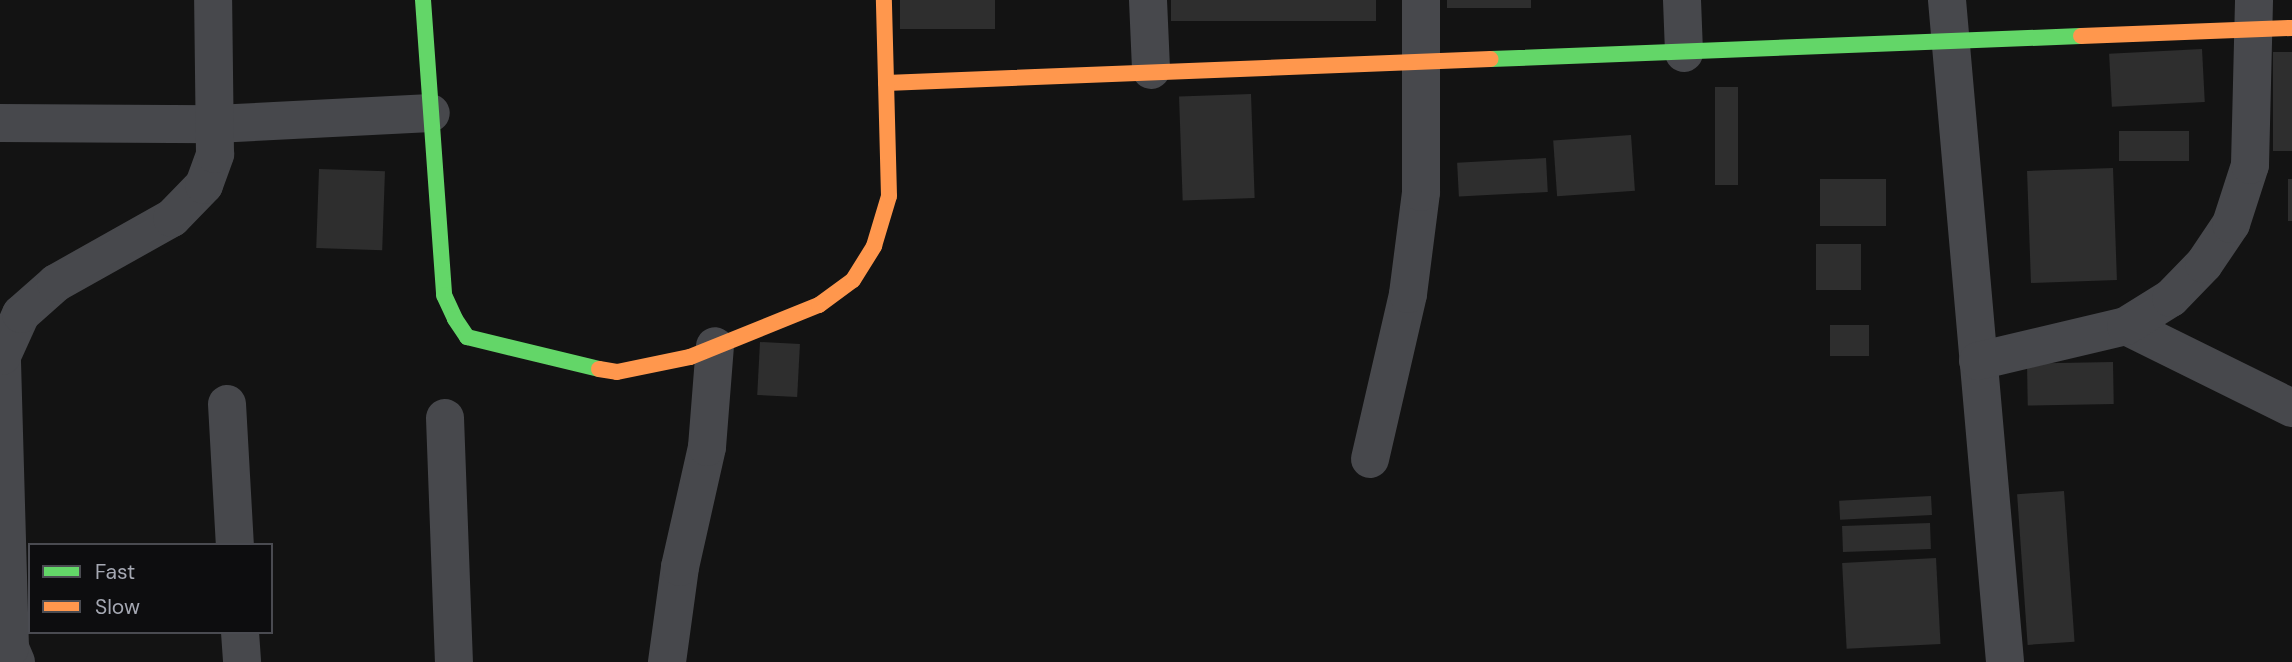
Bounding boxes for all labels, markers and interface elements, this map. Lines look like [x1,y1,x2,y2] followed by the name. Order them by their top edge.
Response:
[28,543,273,634] legend
[95,558,135,586] text: Fast
[95,593,140,621] text: Slow

